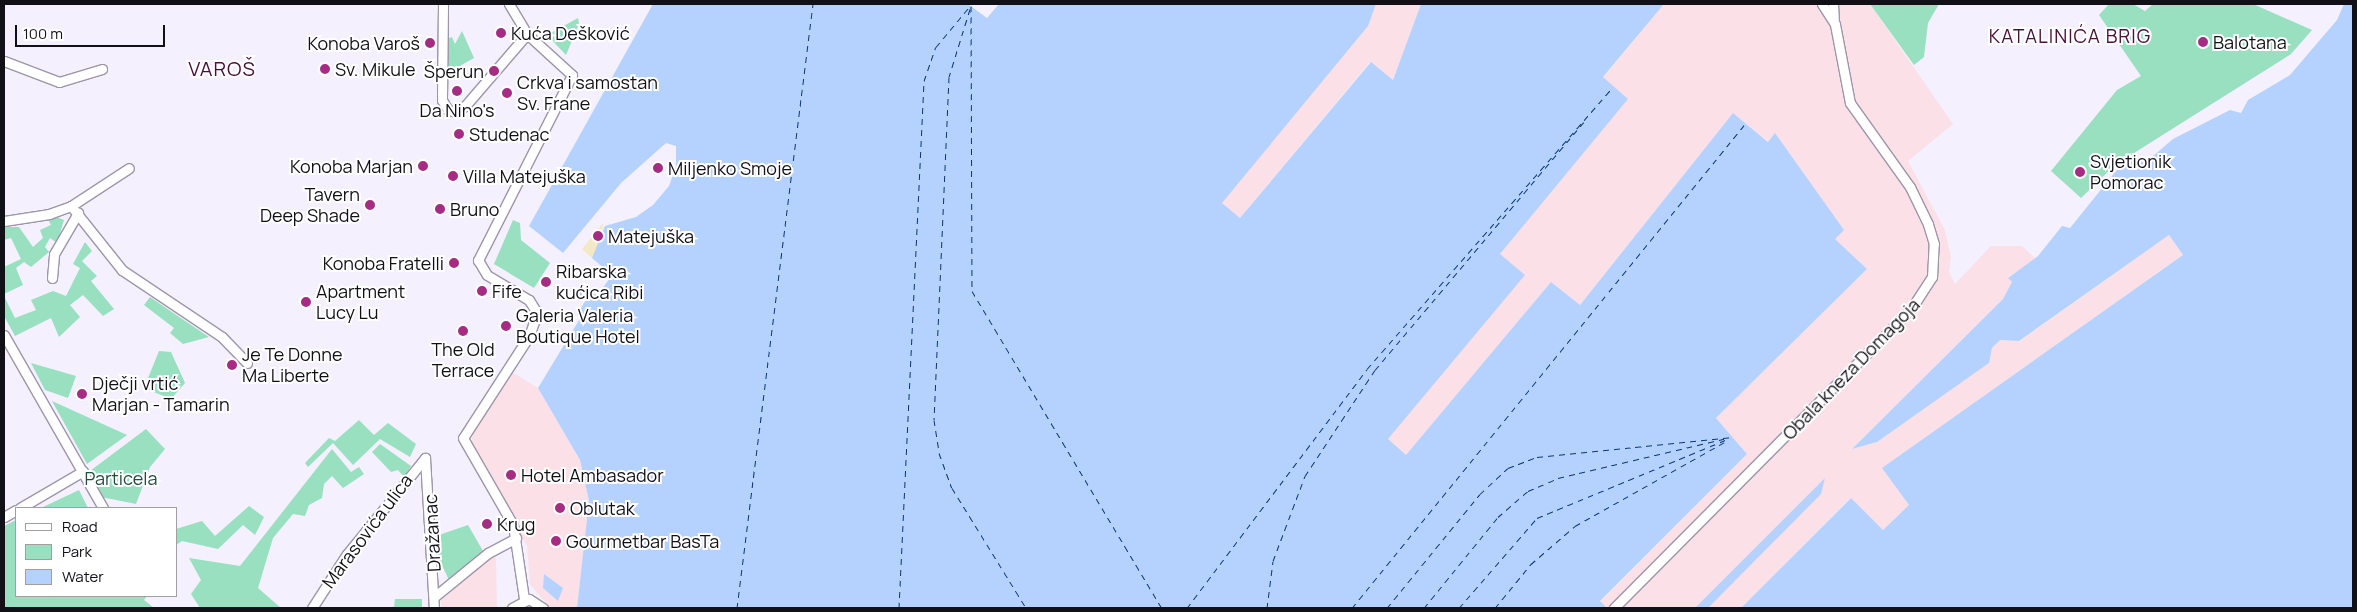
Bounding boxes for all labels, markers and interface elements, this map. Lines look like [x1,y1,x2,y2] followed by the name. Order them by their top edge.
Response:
[18,15,168,47] scale bar
[511,22,630,44] place label: Kuća Dešković
[23,23,63,44] text: 100 m
[1987,26,2153,48] district label: KATALINIĆA BRIG
[495,27,507,39] marker: Kuća Dešković
[2213,31,2287,53] place label: Balotana
[307,32,420,54] place label: Konoba Varoš
[2197,36,2209,48] marker: Balotana
[424,37,436,49] marker: Konoba Varoš
[188,56,256,80] district label: VAROŠ
[335,58,416,80] place label: Sv. Mikule
[424,60,484,82] place label: Šperun
[319,63,331,75] marker: Sv. Mikule
[488,65,500,77] marker: Šperun
[517,72,658,115] place label: Crkva i samostan Sv. Frane
[451,85,463,97] marker: Da Nino's
[501,87,513,99] marker: Crkva i samostan Sv. Frane
[420,99,494,121] place label: Da Nino's
[469,123,550,145] place label: Studenac
[453,128,465,140] marker: Studenac
[2090,151,2171,193] place label: Svjetionik Pomorac
[290,155,413,177] place label: Konoba Marjan
[668,157,792,179] place label: Miljenko Smoje
[417,160,429,172] marker: Konoba Marjan
[652,162,664,174] marker: Miljenko Smoje
[463,165,586,187] place label: Villa Matejuška
[2074,166,2086,178] marker: Svjetionik Pomorac
[447,170,459,182] marker: Villa Matejuška
[260,184,360,226] place label: Tavern Deep Shade
[450,198,499,220] place label: Bruno
[364,199,376,211] marker: Tavern Deep Shade
[434,203,446,215] marker: Bruno
[608,225,694,247] place label: Matejuška
[592,230,604,242] marker: Matejuška
[323,252,444,274] place label: Konoba Fratelli
[448,257,460,269] marker: Konoba Fratelli
[556,261,643,304] place label: Ribarska kućica Ribi
[540,276,552,288] marker: Ribarska kućica Ribi
[492,280,522,302] place label: Fife
[316,281,405,324] place label: Apartment Lucy Lu
[476,285,488,297] marker: Fife
[1778,294,1924,444] street label: Obala kneza Domagoja
[300,296,312,308] marker: Apartment Lucy Lu
[516,305,640,348] place label: Galeria Valeria Boutique Hotel
[500,320,512,332] marker: Galeria Valeria Boutique Hotel
[457,325,469,337] marker: The Old Terrace
[431,339,495,382] place label: The Old Terrace
[242,344,342,386] place label: Je Te Donne Ma Liberte
[226,359,238,371] marker: Je Te Donne Ma Liberte
[92,373,230,416] place label: Dječji vrtić Marjan - Tamarin
[76,388,88,400] marker: Dječji vrtić Marjan - Tamarin
[521,464,664,486] place label: Hotel Ambasador
[85,467,157,489] park label: Particela
[505,469,517,481] marker: Hotel Ambasador
[317,470,417,592] street label: Marasovića ulica
[419,494,445,572] street label: Dražanac
[570,497,635,519] place label: Oblutak
[554,502,566,514] marker: Oblutak
[15,507,178,597] legend
[497,513,536,535] place label: Krug
[62,516,98,537] text: Road
[481,518,493,530] marker: Krug
[566,530,719,552] place label: Gourmetbar BasTa
[550,535,562,547] marker: Gourmetbar BasTa
[62,541,92,562] text: Park
[62,566,104,587] text: Water

